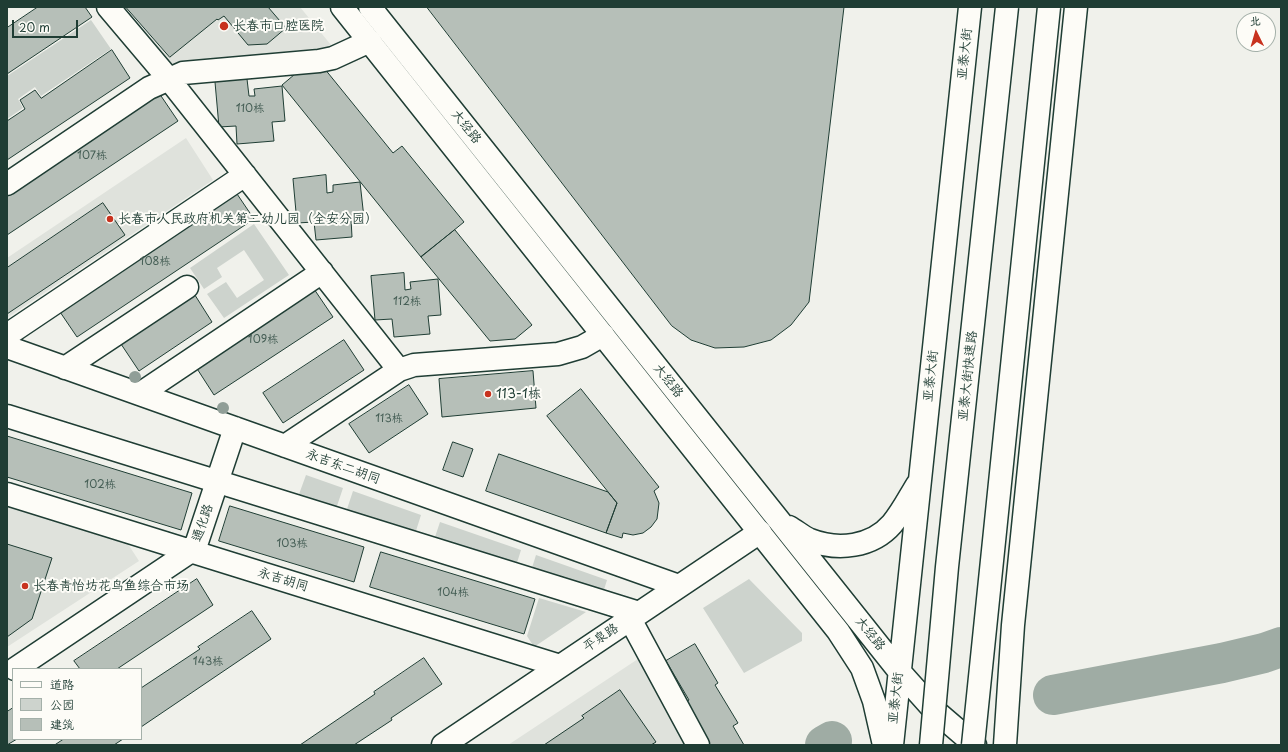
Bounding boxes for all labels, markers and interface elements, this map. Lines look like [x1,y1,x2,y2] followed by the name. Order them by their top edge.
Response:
[14,12,80,38] scale bar
[1236,12,1276,52] north arrow
[1249,12,1261,29] text: 北
[19,18,50,36] text: 20 m
[233,18,324,34] place label: 长春市口腔医院
[218,20,230,32] marker: 长春市口腔医院
[955,27,975,81] street label: 亚泰大街
[236,102,264,116] house number: 110栋
[448,107,484,147] street label: 大经路
[77,149,107,163] house number: 107栋
[118,211,378,227] place label: 长春市人民政府机关第二幼儿园（全安分园）
[105,214,115,224] marker: 长春市人民政府机关第二幼儿园（全安分园）
[140,255,170,269] house number: 108栋
[393,295,421,309] house number: 112栋
[955,330,981,422] street label: 亚泰大街快速路
[248,333,278,347] house number: 109栋
[921,349,941,403] street label: 亚泰大街
[650,361,686,401] street label: 大经路
[496,386,541,402] place label: 113-1栋
[483,389,493,399] marker: 113-1栋
[375,412,403,426] house number: 113栋
[304,446,382,488] street label: 永吉东二胡同
[84,478,116,492] house number: 102栋
[189,502,217,544] street label: 通化路
[276,537,308,551] house number: 103栋
[256,565,310,595] street label: 永吉胡同
[33,578,189,594] place label: 长春青怡坊花鸟鱼综合市场
[20,581,30,591] marker: 长春青怡坊花鸟鱼综合市场
[437,586,469,600] house number: 104栋
[852,614,888,654] street label: 大经路
[580,621,622,655] street label: 平泉路
[193,655,223,669] house number: 143栋
[12,668,142,740] legend
[886,671,906,725] street label: 亚泰大街
[50,675,74,693] text: 道路
[50,695,74,713] text: 公园
[50,715,74,733] text: 建筑

